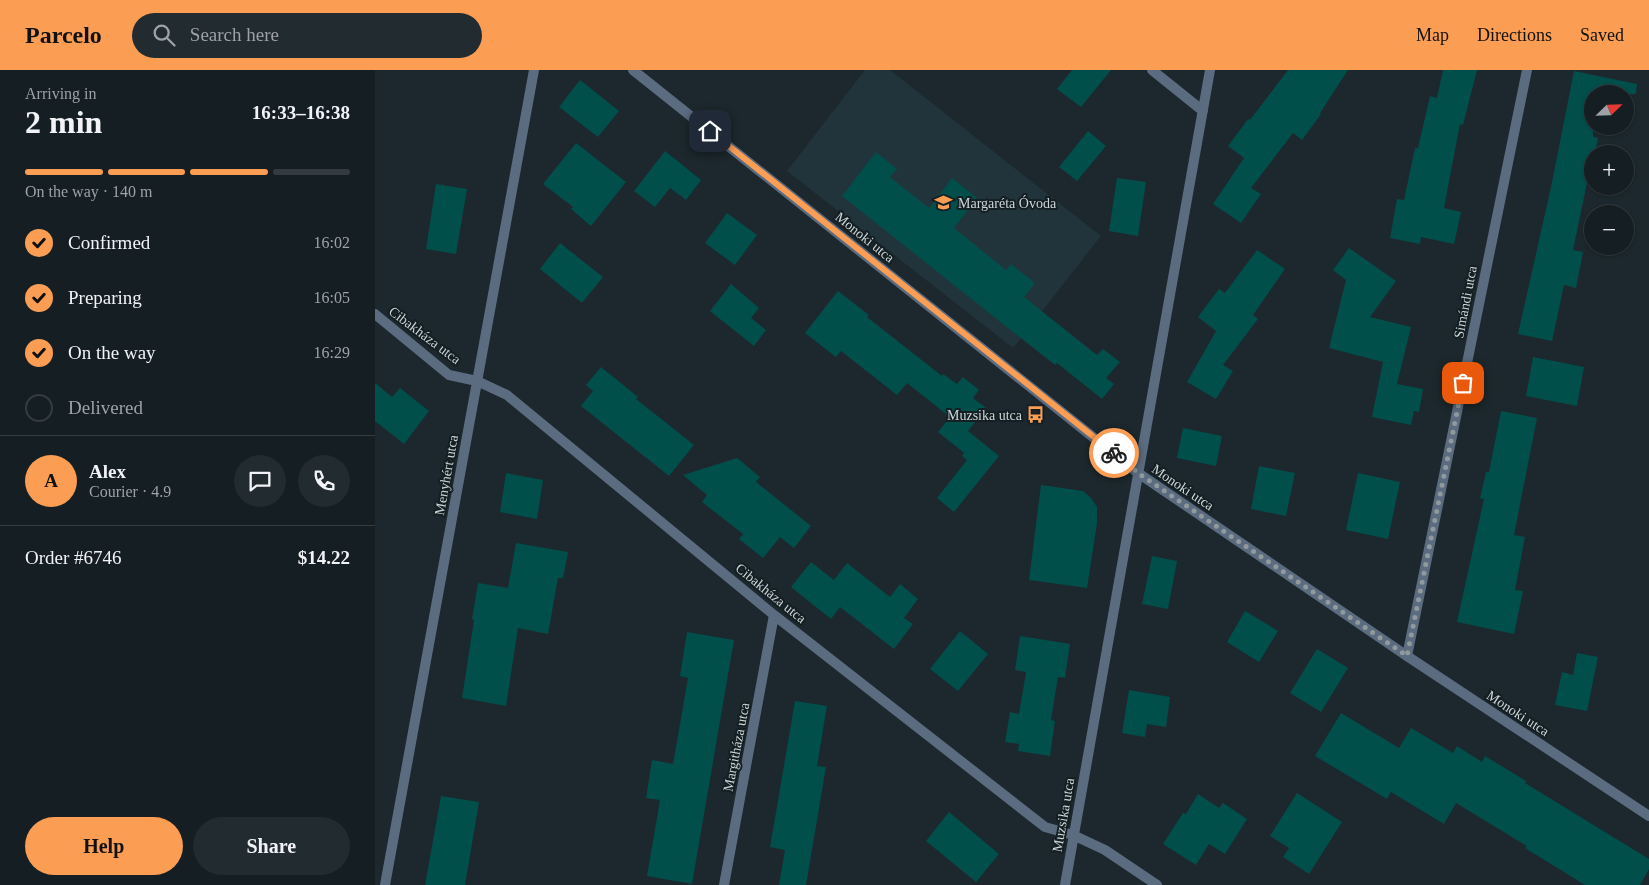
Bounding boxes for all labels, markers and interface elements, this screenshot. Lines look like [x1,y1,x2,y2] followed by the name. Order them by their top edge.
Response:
[132,13,482,58] search box
[150,21,178,49] icon: search
[25,22,102,48] text: Parcelo
[190,24,279,45] text: Search here
[1416,25,1449,45] text: Map
[1477,25,1552,45] text: Directions
[1580,25,1624,45] text: Saved
[25,85,97,102] text: Arriving in
[1584,85,1634,135] north arrow
[1584,85,1634,255] map controls
[252,102,350,123] text: 16:33–16:38
[25,104,102,140] text: 2 min
[689,110,731,152] pin
[696,117,724,145] icon: home
[1584,145,1634,195] button: +
[25,183,153,200] text: On the way · 140 m
[934,193,954,213] school or university icon: Margaréta Óvoda
[958,195,1057,211] place label: Margaréta Óvoda
[1584,205,1634,255] button: −
[832,209,898,266] street label: Monoki utca
[25,229,53,257] icon: check
[68,232,150,253] text: Confirmed
[314,234,350,251] text: 16:02
[1451,264,1480,340] street label: Simándi utca
[25,284,53,312] icon: check
[68,287,142,308] text: Preparing
[314,289,350,306] text: 16:05
[386,304,464,368] street label: Cibakháza utca
[25,339,53,367] icon: check
[68,342,156,363] text: On the way
[314,344,350,361] text: 16:29
[1442,362,1484,404] pin
[1449,369,1477,397] icon: bag
[68,397,143,418] text: Delivered
[1026,405,1046,425] bus stop icon: Muzsika utca
[947,408,1023,423] place label: Muzsika utca
[1089,428,1139,478] courier
[432,433,461,516] street label: Menyhért utca
[1100,439,1128,467] icon: bike
[234,455,286,507] button: chat
[298,455,350,507] button: phone
[89,461,126,482] text: Alex
[1149,461,1217,514] street label: Monoki utca
[44,470,58,491] text: A
[89,483,171,500] text: Courier · 4.9
[25,547,122,568] text: Order #6746
[298,547,350,568] text: $14.22
[733,561,809,627] street label: Cibakháza utca
[1484,688,1552,740] street label: Monoki utca
[721,701,753,793] street label: Margitháza utca
[1050,776,1078,853] street label: Muzsika utca
[25,817,183,875] button: Help
[193,817,350,875] button: Share

